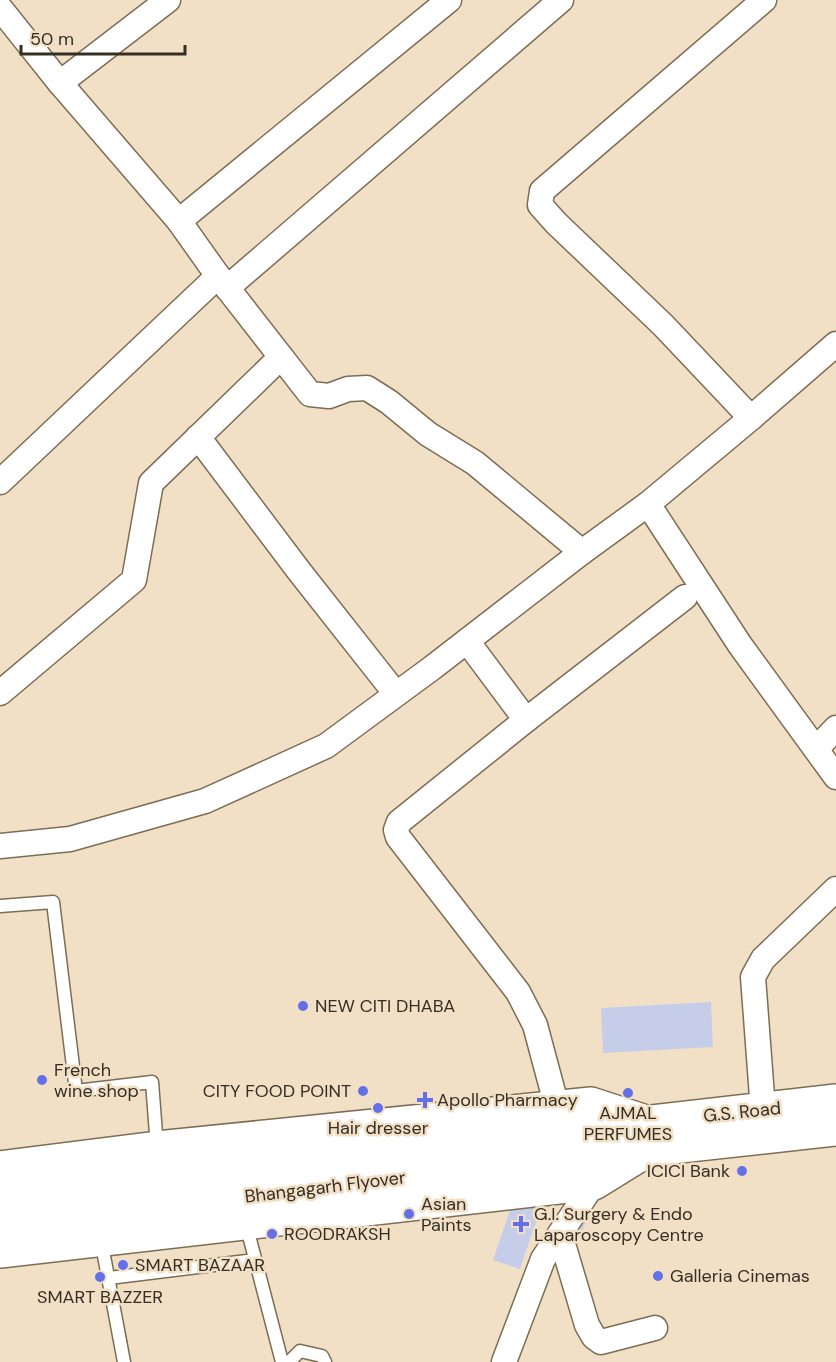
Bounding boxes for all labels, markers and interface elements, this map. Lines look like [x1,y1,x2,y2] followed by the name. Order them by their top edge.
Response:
[21,18,184,56] scale bar
[30,27,74,51] text: 50 m
[315,994,455,1018] place label: NEW CITI DHABA
[296,999,310,1013] marker: NEW CITI DHABA
[54,1058,139,1103] place label: French wine shop
[35,1073,49,1087] marker: French wine shop
[203,1079,351,1103] place label: CITY FOOD POINT
[356,1084,370,1098] marker: CITY FOOD POINT
[621,1086,635,1100] marker: AJMAL PERFUMES
[437,1088,578,1112] place label: Apollo Pharmacy
[418,1093,432,1107] marker: Apollo Pharmacy
[702,1096,782,1128] street label: G.S. Road
[371,1101,385,1115] marker: Hair dresser
[584,1101,672,1146] place label: AJMAL PERFUMES
[328,1116,429,1140] place label: Hair dresser
[647,1159,730,1183] place label: ICICI Bank
[735,1164,749,1178] marker: ICICI Bank
[243,1165,407,1209] street label: Bhangagarh Flyover
[421,1192,472,1237] place label: Asian Paints
[534,1202,704,1247] place label: G.I. Surgery & Endo Laparoscopy Centre
[402,1207,416,1221] marker: Asian Paints
[512,1215,530,1233] marker: G.I. Surgery & Endo Laparoscopy Centre
[284,1222,391,1246] place label: ROODRAKSH
[265,1227,279,1241] marker: ROODRAKSH
[135,1253,265,1277] place label: SMART BAZAAR
[116,1258,130,1272] marker: SMART BAZAAR
[670,1264,810,1288] place label: Galleria Cinemas
[651,1269,665,1283] marker: Galleria Cinemas
[93,1270,107,1284] marker: SMART BAZZER
[37,1285,163,1309] place label: SMART BAZZER

